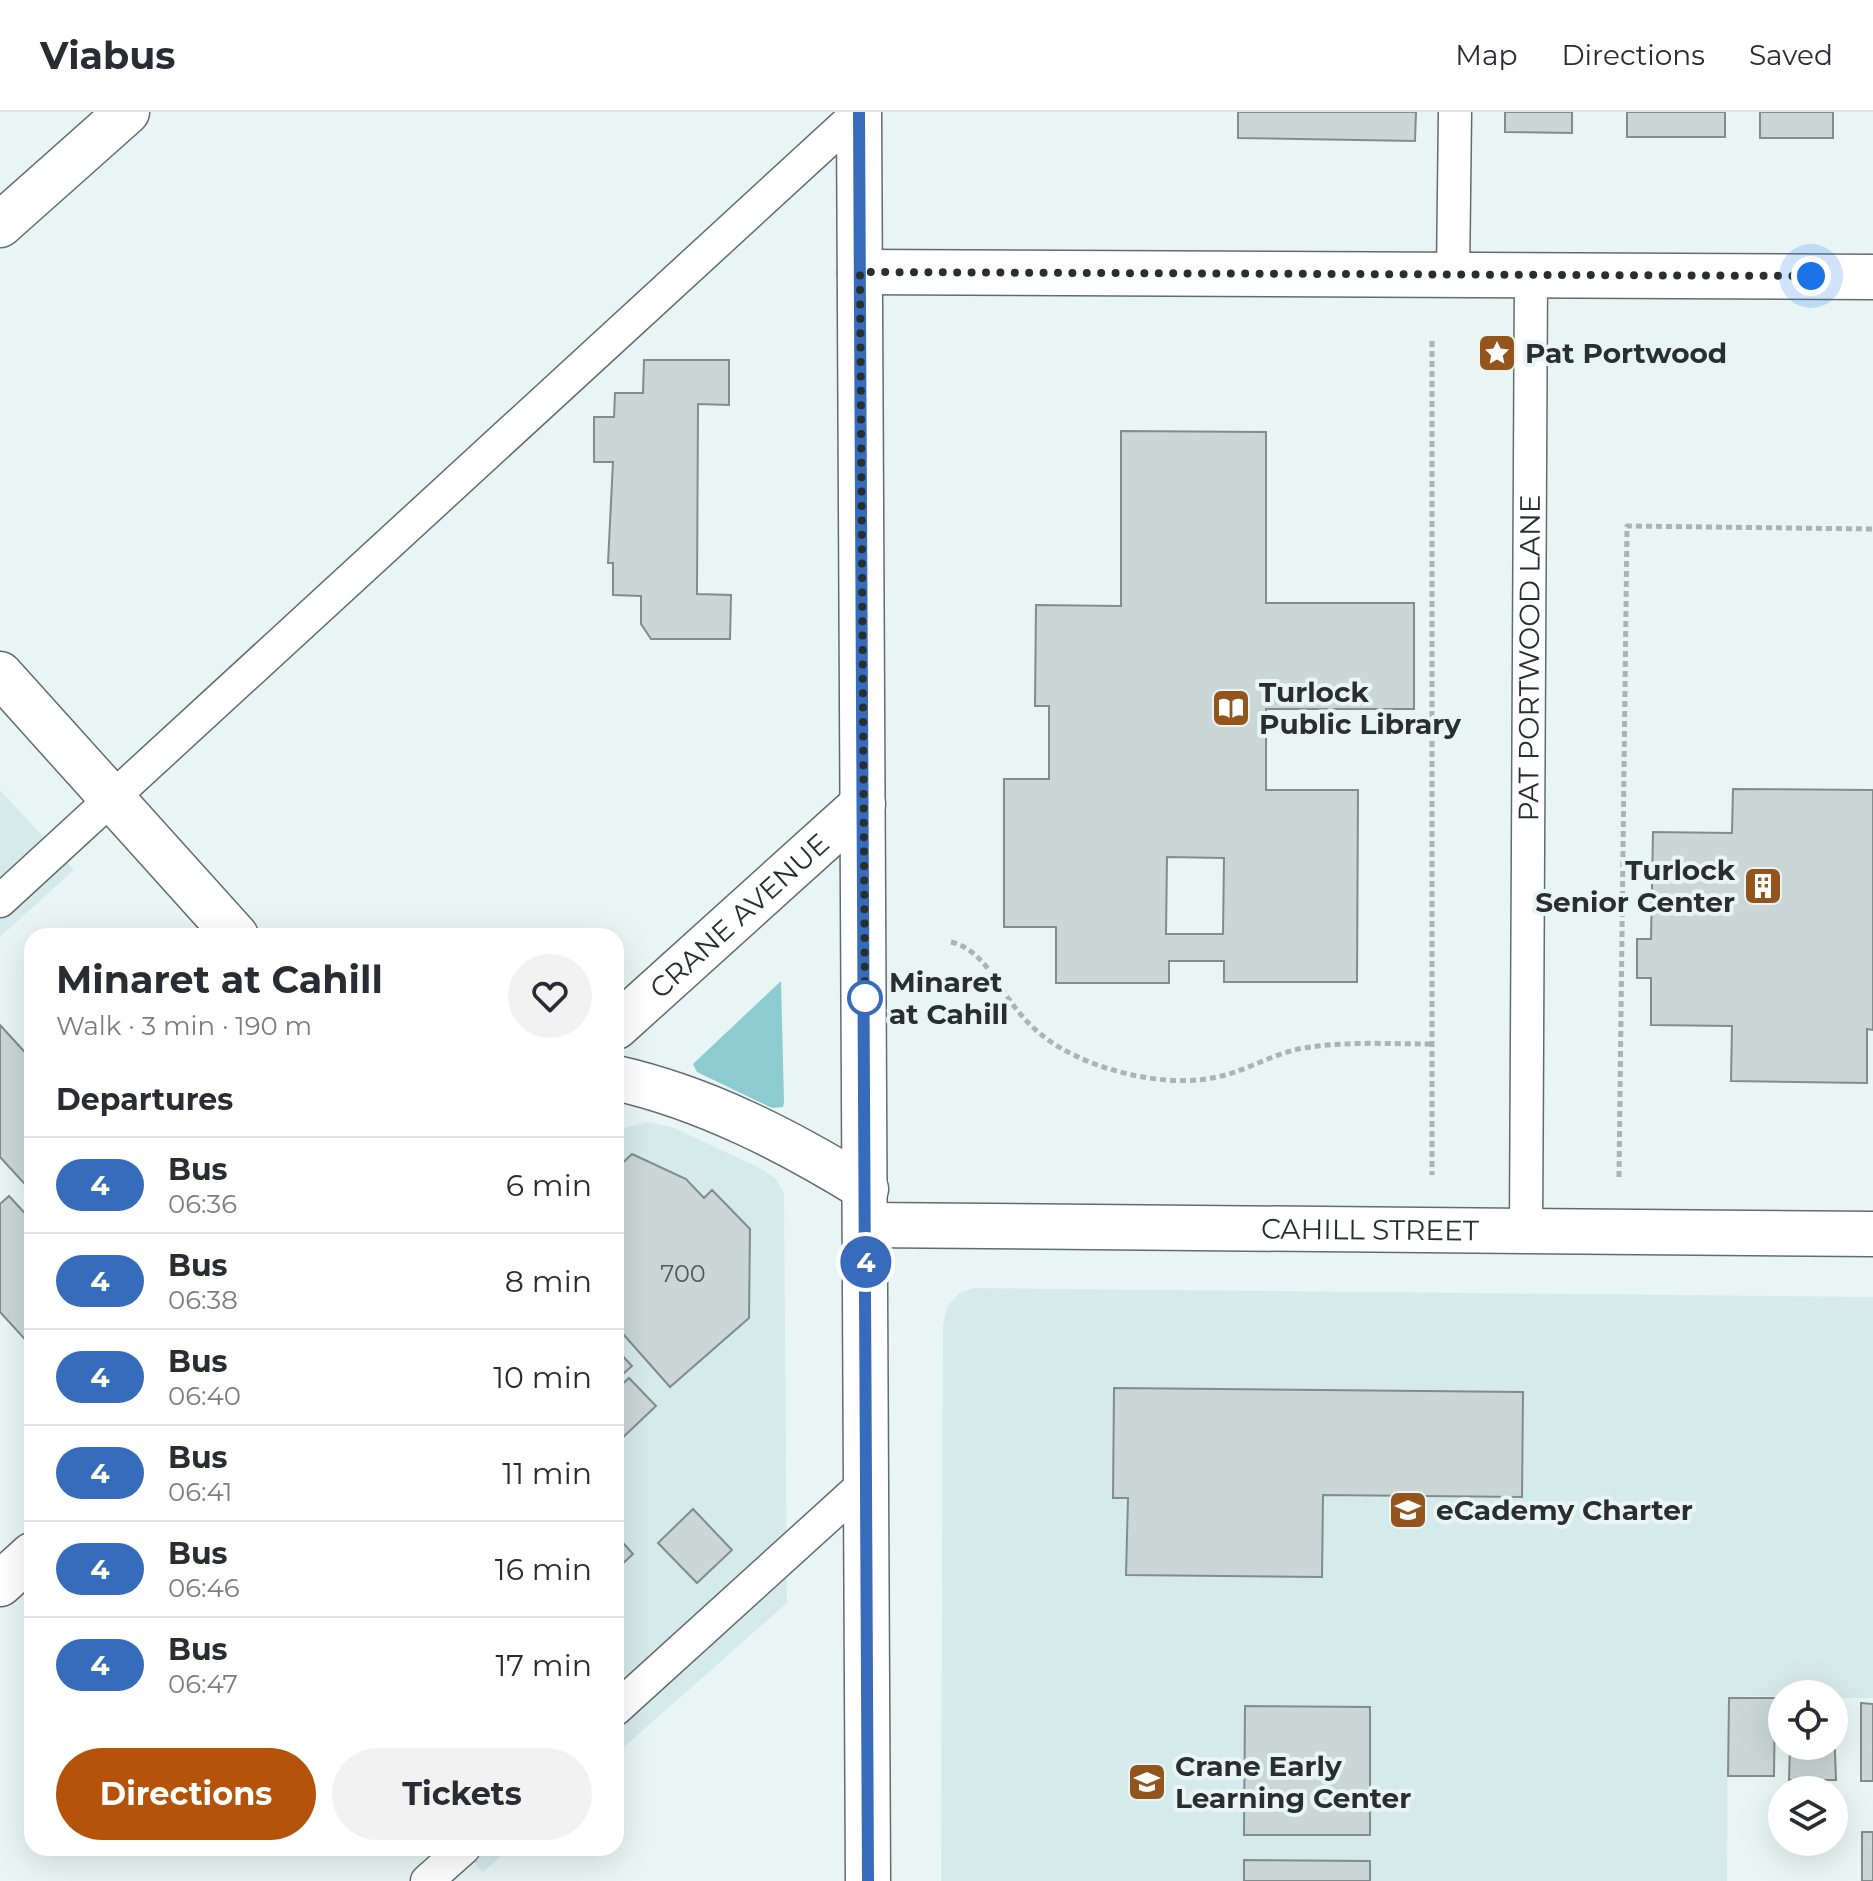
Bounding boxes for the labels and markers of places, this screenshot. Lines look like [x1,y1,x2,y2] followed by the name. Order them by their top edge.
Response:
[1476,332,1518,374] place icon: Pat Portwood
[1525,336,1727,370] place label: Pat Portwood
[1259,675,1461,741] place label: Turlock Public Library
[1210,687,1252,729] library icon: Turlock Public Library
[1535,853,1736,919] place label: Turlock Senior Center
[1742,865,1784,907] building icon: Turlock Senior Center
[889,965,1008,1031] place label: Minaret at Cahill
[848,981,882,1015] marker: Minaret at Cahill
[1387,1489,1429,1531] school or university icon: eCademy Charter
[1436,1493,1693,1527] place label: eCademy Charter
[1175,1749,1411,1815] place label: Crane Early Learning Center
[1126,1761,1168,1803] school or university icon: Crane Early Learning Center

